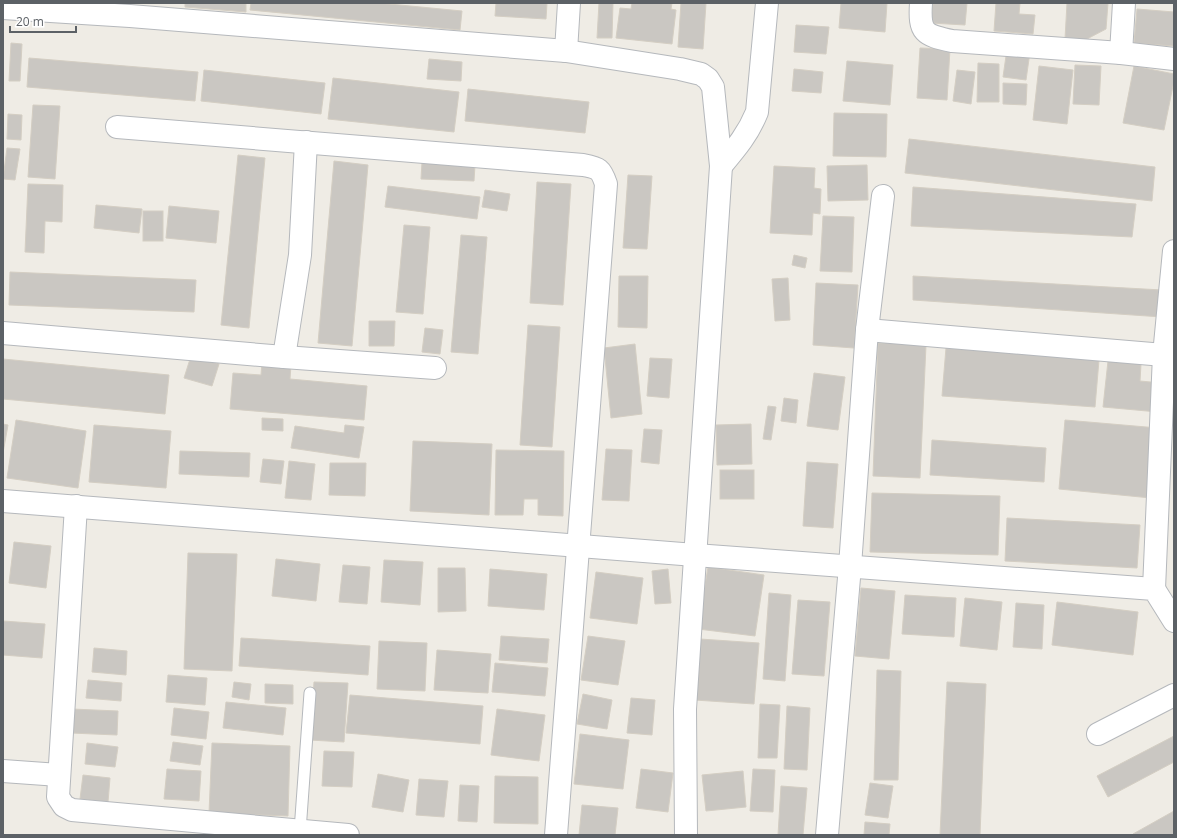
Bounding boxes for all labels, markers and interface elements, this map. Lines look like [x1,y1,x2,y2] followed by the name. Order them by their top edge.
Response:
[10,8,76,34] scale bar
[16,13,44,30] text: 20 m

